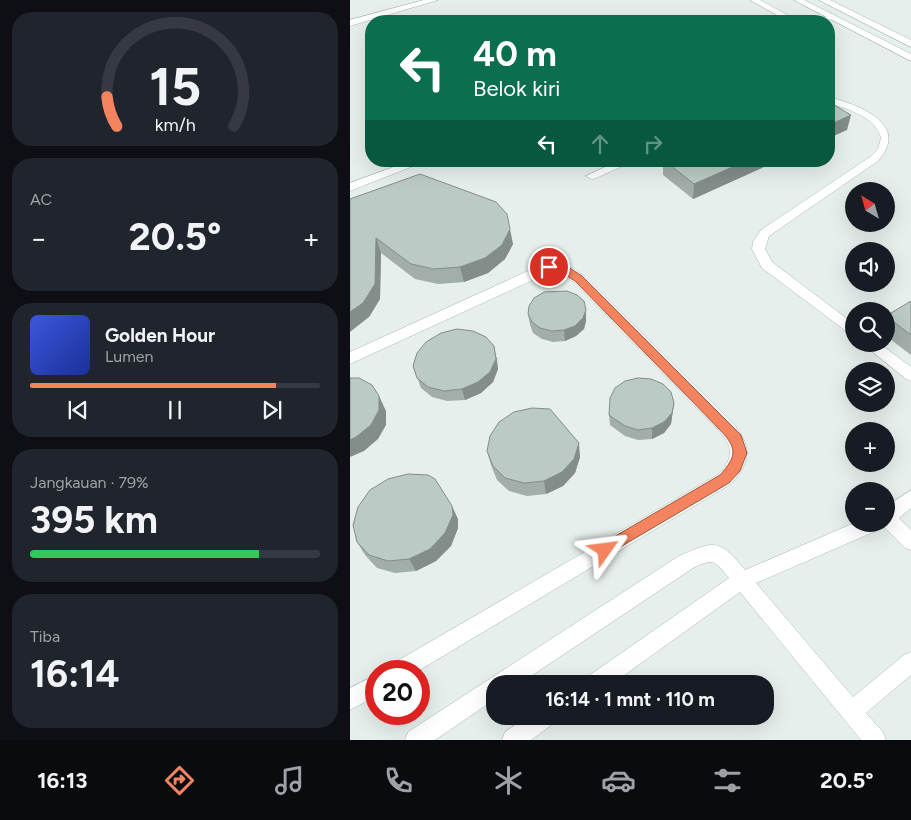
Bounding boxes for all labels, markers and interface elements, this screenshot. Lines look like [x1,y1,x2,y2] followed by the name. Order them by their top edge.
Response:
[473,33,557,75] text: 40 m
[390,35,455,100] icon: left
[149,56,201,118] text: 15
[473,75,560,102] text: Belok kiri
[155,114,195,135] text: km/h
[533,130,561,158] icon: left
[586,130,614,158] icon: ahead
[639,130,667,158] icon: right
[845,182,895,232] north arrow
[845,182,895,532] map controls
[30,190,52,209] text: AC
[129,214,221,260] text: 20.5°
[30,221,47,255] text: −
[303,221,320,255] text: +
[845,242,895,292] button: sound
[528,246,570,288] pin
[535,253,563,281] icon: arrive
[845,302,895,352] button: search
[105,324,215,347] text: Golden Hour
[105,347,154,366] text: Lumen
[845,362,895,412] button: layers
[64,396,92,424] icon: previous
[161,396,189,424] icon: pause
[258,396,286,424] icon: next
[845,422,895,472] button: +
[30,473,149,492] text: Jangkauan · 79%
[845,482,895,532] button: −
[30,497,158,543] text: 395 km
[578,523,630,575] position arrow
[30,627,60,646] text: Tiba
[30,651,120,697] text: 16:14
[365,660,430,725] speed limit sign: 20
[545,688,715,711] text: 16:14 · 1 mnt · 110 m
[162,763,197,798] icon: directions
[272,763,307,798] icon: music
[381,763,416,798] icon: phone
[491,763,526,798] icon: climate
[601,763,636,798] icon: car
[710,763,745,798] icon: filters
[37,767,88,794] text: 16:13
[820,767,874,794] text: 20.5°

